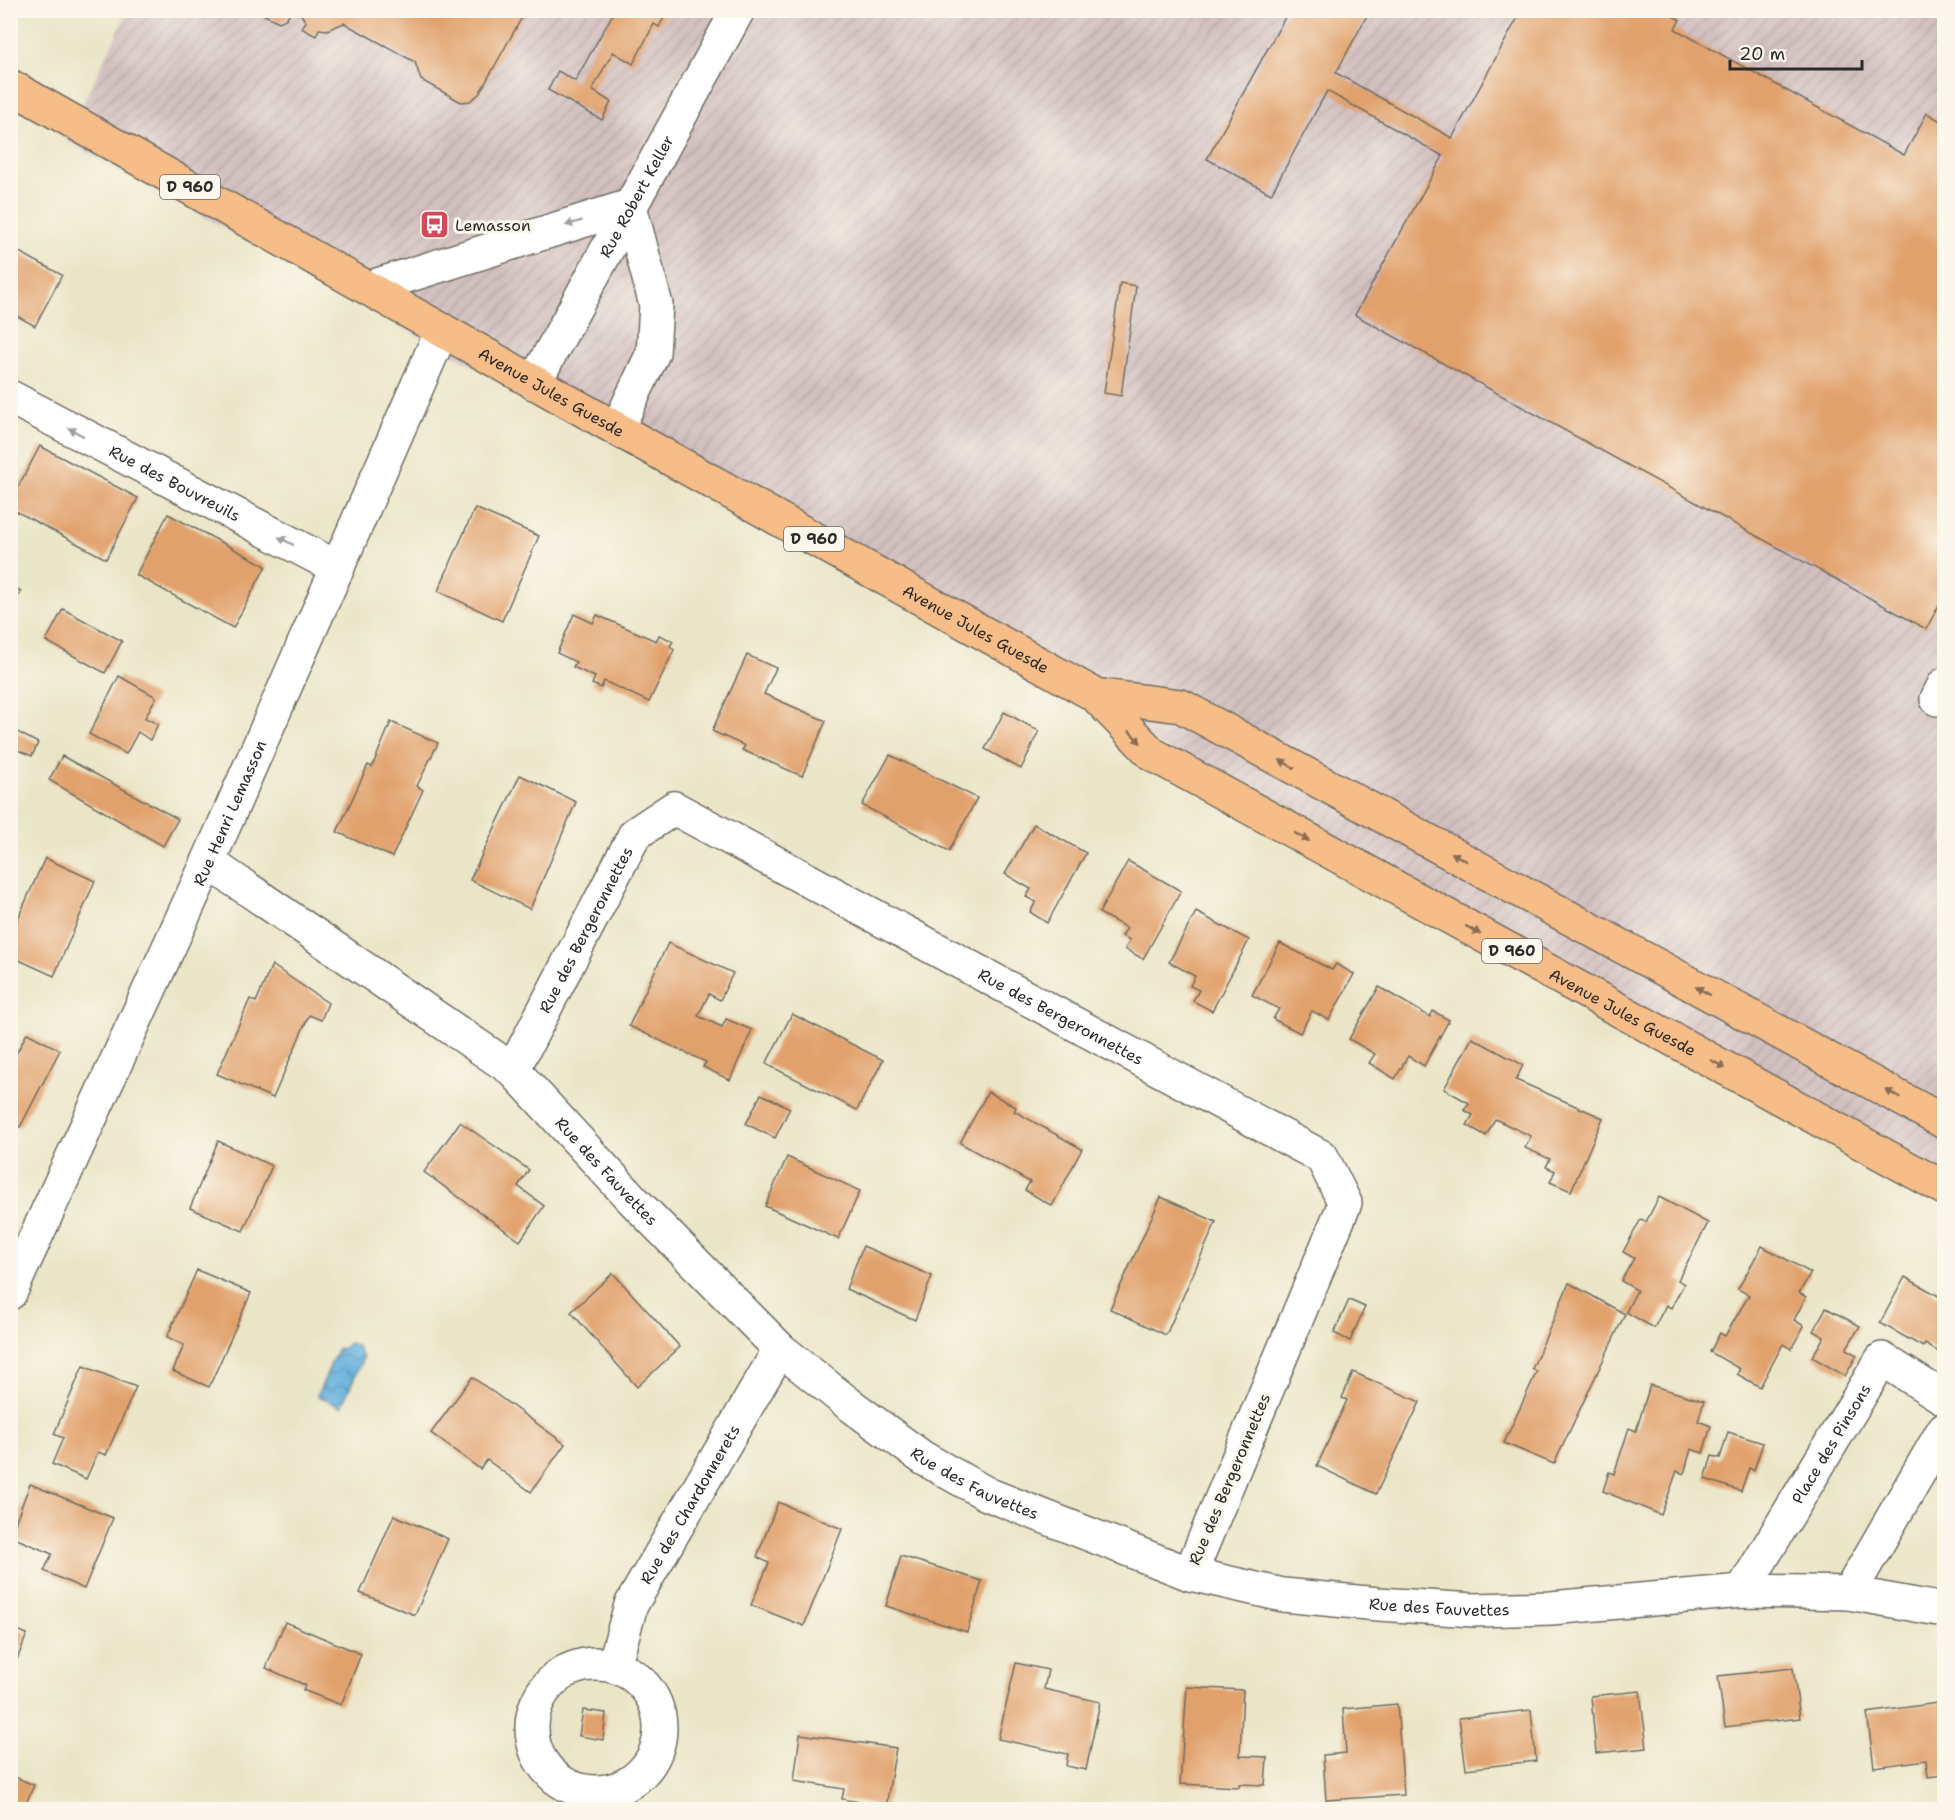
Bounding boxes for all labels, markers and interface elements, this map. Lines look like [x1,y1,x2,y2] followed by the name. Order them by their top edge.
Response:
[1730,33,1862,71] scale bar
[1739,42,1785,66] text: 20 m
[595,131,679,261] street label: Rue Robert Keller
[160,175,220,199] road number: D 960
[418,209,450,241] bus stop icon: Lemasson
[455,215,531,236] place label: Lemasson
[565,219,583,228] one-way arrow
[475,343,628,442] street label: Avenue Jules Guesde
[67,427,85,437] one-way arrow
[105,441,244,526] street label: Rue des Bouvreuils
[784,527,844,551] road number: D 960
[277,537,295,547] one-way arrow
[899,580,1053,678] street label: Avenue Jules Guesde
[1128,730,1142,744] one-way arrow
[189,737,271,889] street label: Rue Henri Lemasson
[1279,759,1296,769] one-way arrow
[1294,831,1310,842] one-way arrow
[534,843,638,1017] street label: Rue des Bergeronnettes
[1450,853,1467,863] one-way arrow
[1465,925,1482,935] one-way arrow
[1482,939,1542,963] road number: D 960
[974,964,1147,1070] street label: Rue des Bergeronnettes
[1545,964,1700,1061] street label: Avenue Jules Guesde
[1695,986,1712,996] one-way arrow
[1710,1059,1727,1069] one-way arrow
[1884,1089,1901,1099] one-way arrow
[551,1113,662,1230] street label: Rue des Fauvettes
[1787,1380,1876,1508] street label: Place des Pinsons
[1184,1390,1275,1568] street label: Rue des Bergeronnettes
[636,1421,745,1588] street label: Rue des Chardonnerets
[906,1442,1042,1524] street label: Rue des Fauvettes
[1368,1593,1510,1621] street label: Rue des Fauvettes

